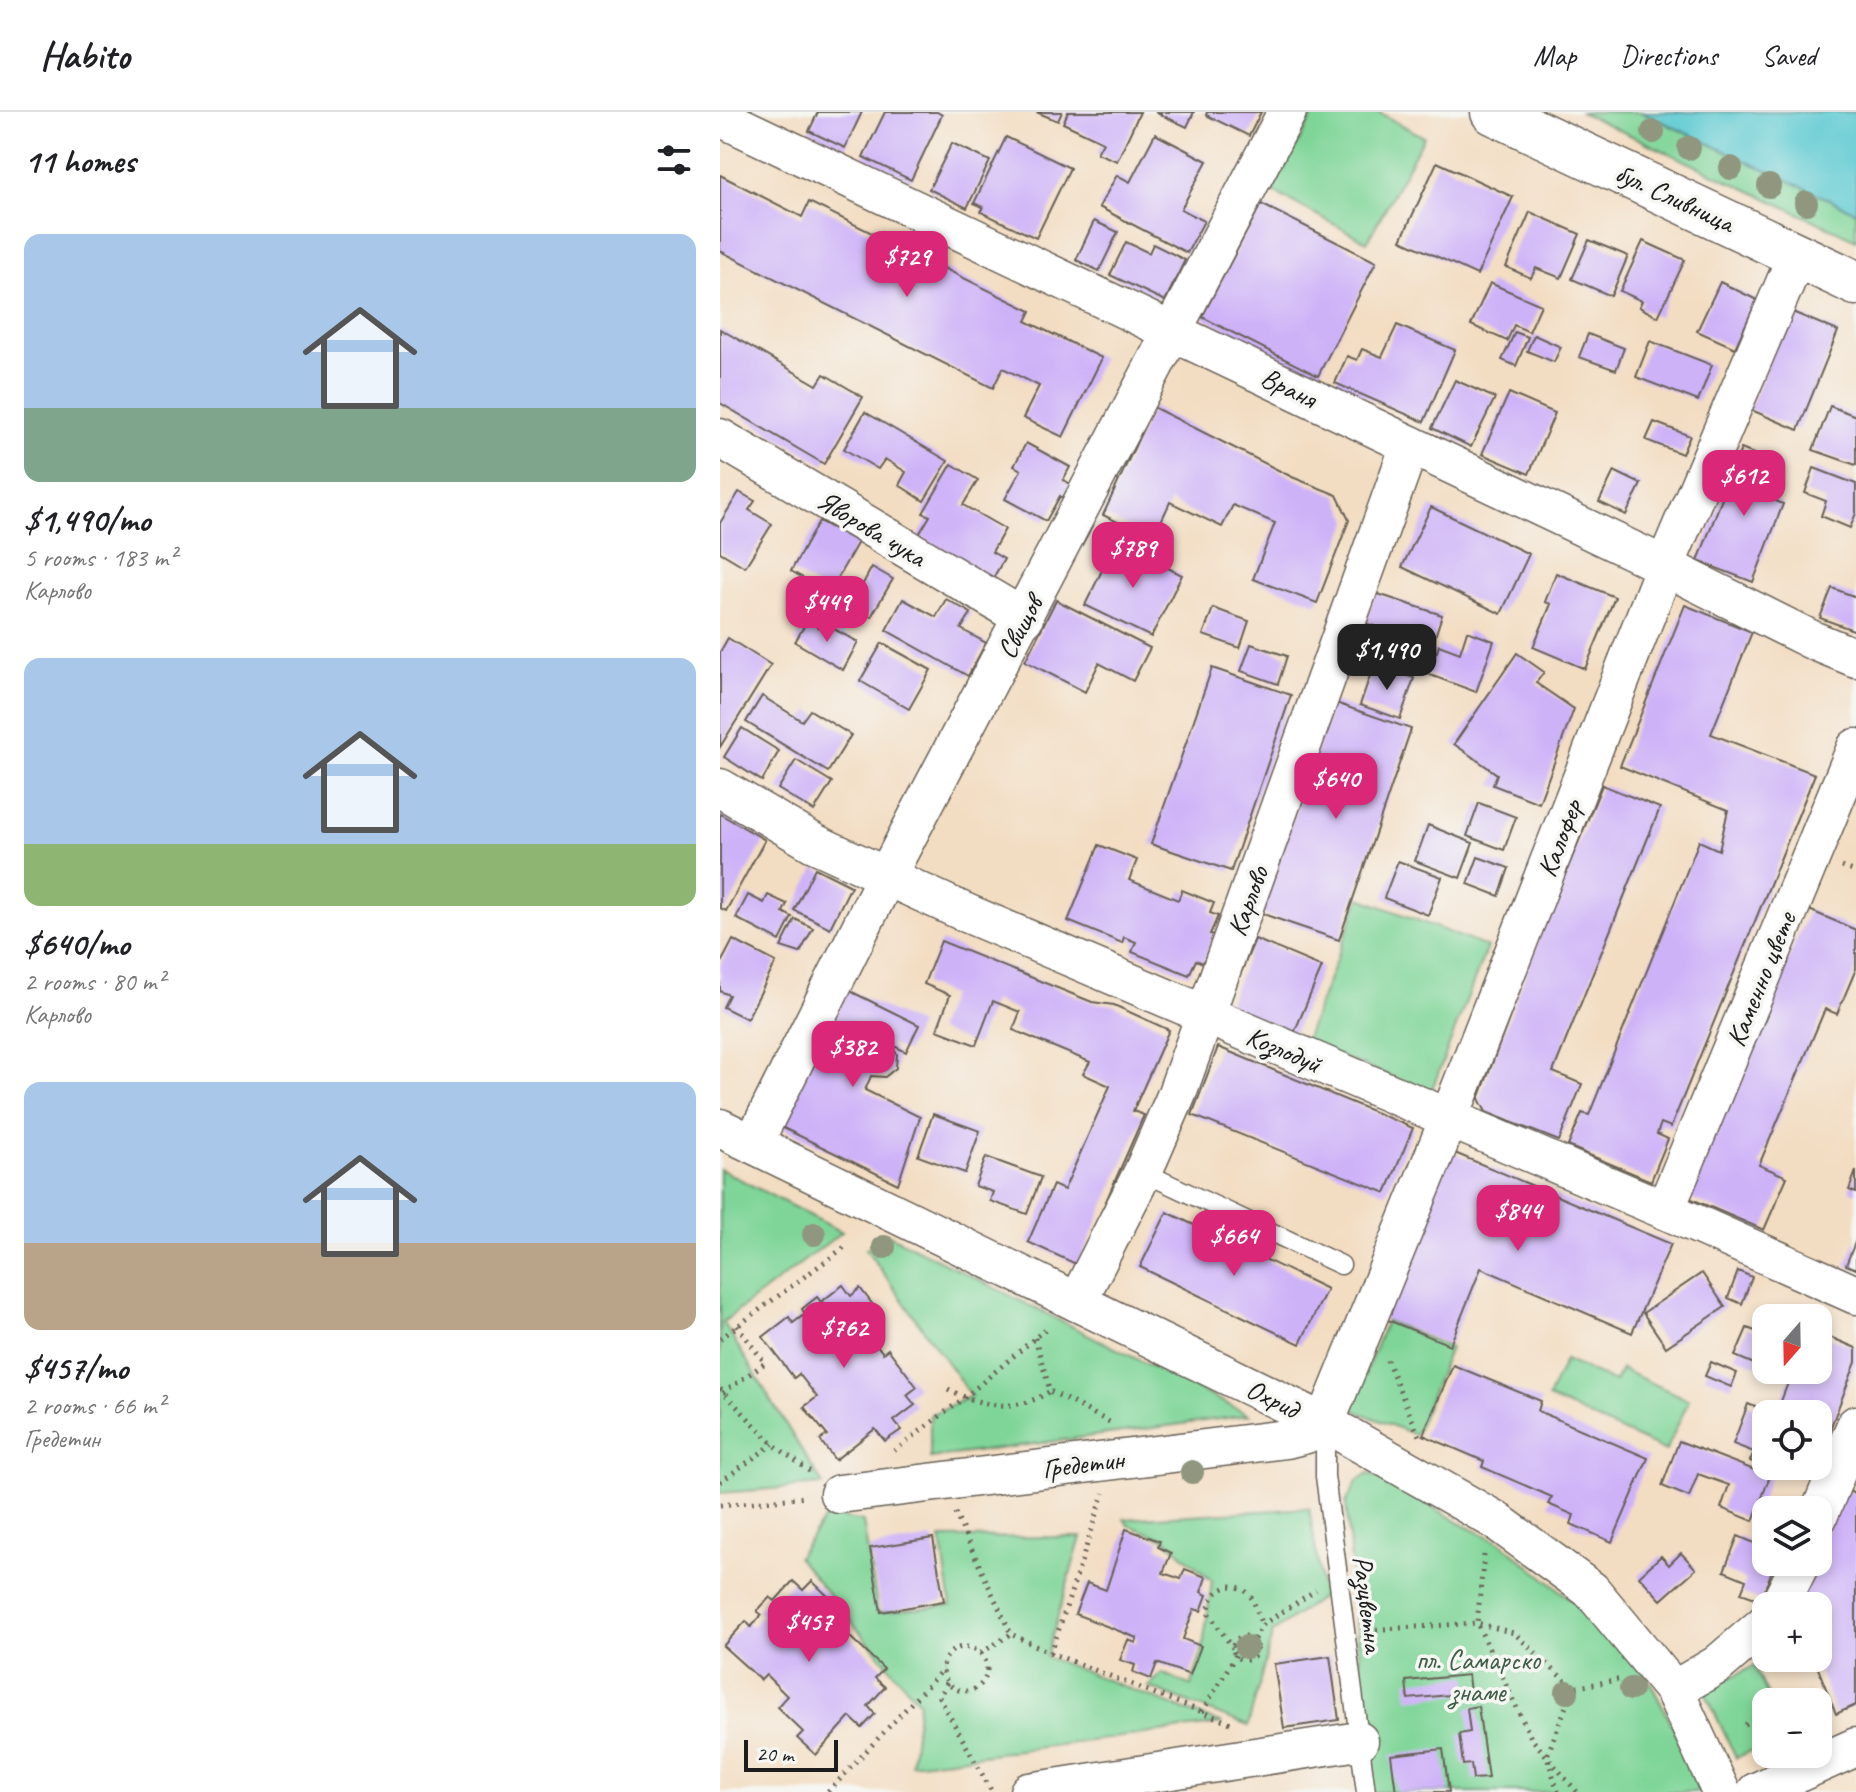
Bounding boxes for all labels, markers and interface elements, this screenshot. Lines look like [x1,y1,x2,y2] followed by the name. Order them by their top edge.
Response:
[40,32,129,79] text: Habito
[1533,38,1576,73] text: Map
[1620,38,1718,73] text: Directions
[1762,38,1816,73] text: Saved
[652,138,696,182] icon: filters
[24,139,135,182] text: 11 homes
[1610,155,1742,241] street label: бул. Сливница
[860,231,954,299] pin: $729
[884,240,930,273] text: $729
[288,286,432,430] icon: home
[1255,359,1324,417] street label: Враня
[1697,450,1791,518] pin: $612
[1720,459,1768,492] text: $612
[811,482,934,575] street label: Яворова чука
[24,498,150,541] text: $1,490/mo
[1086,522,1180,590] pin: $789
[1110,531,1156,564] text: $789
[24,541,176,574] text: 5 rooms · 183 m²
[24,574,91,607] text: Карлово
[780,576,874,644] pin: $449
[804,585,850,618] text: $449
[989,585,1053,664] street label: Свищов
[1322,624,1452,692] pin: $1,490
[1355,633,1419,666] text: $1,490
[288,710,432,854] icon: home
[1289,753,1383,821] pin: $640
[1312,762,1360,795] text: $640
[1529,793,1591,882] street label: Калофер
[1219,860,1277,941] street label: Карлово
[1718,905,1804,1051] street label: Каменно цвете
[24,922,129,965] text: $640/mo
[24,965,165,998] text: 2 rooms · 80 m²
[24,998,91,1031] text: Карлово
[1241,1018,1328,1082] street label: Козлодуй
[806,1021,900,1089] pin: $382
[830,1030,876,1063] text: $382
[288,1134,432,1278] icon: home
[1471,1185,1565,1253] pin: $844
[1495,1194,1541,1227] text: $844
[1187,1210,1281,1278] pin: $664
[1210,1219,1258,1252] text: $664
[797,1302,891,1370] pin: $762
[1752,1304,1832,1384] north arrow
[1752,1304,1832,1768] map controls
[820,1311,868,1344] text: $762
[24,1346,128,1389] text: $457/mo
[1241,1371,1307,1427] street label: Охрид
[24,1389,165,1422] text: 2 rooms · 66 m²
[1752,1400,1832,1480] button: locate
[24,1422,100,1455] text: Гредетин
[1040,1441,1127,1486] street label: Гредетин
[1752,1496,1832,1576] button: layers
[1344,1554,1392,1657] street label: Разцветна
[1752,1592,1832,1672] button: +
[762,1596,856,1664] pin: $457
[786,1605,832,1638] text: $457
[1416,1642,1542,1710] park label: пл. Самарско знаме
[1752,1688,1832,1768] button: −
[744,1736,838,1772] scale bar
[756,1740,793,1768] text: 20 m

